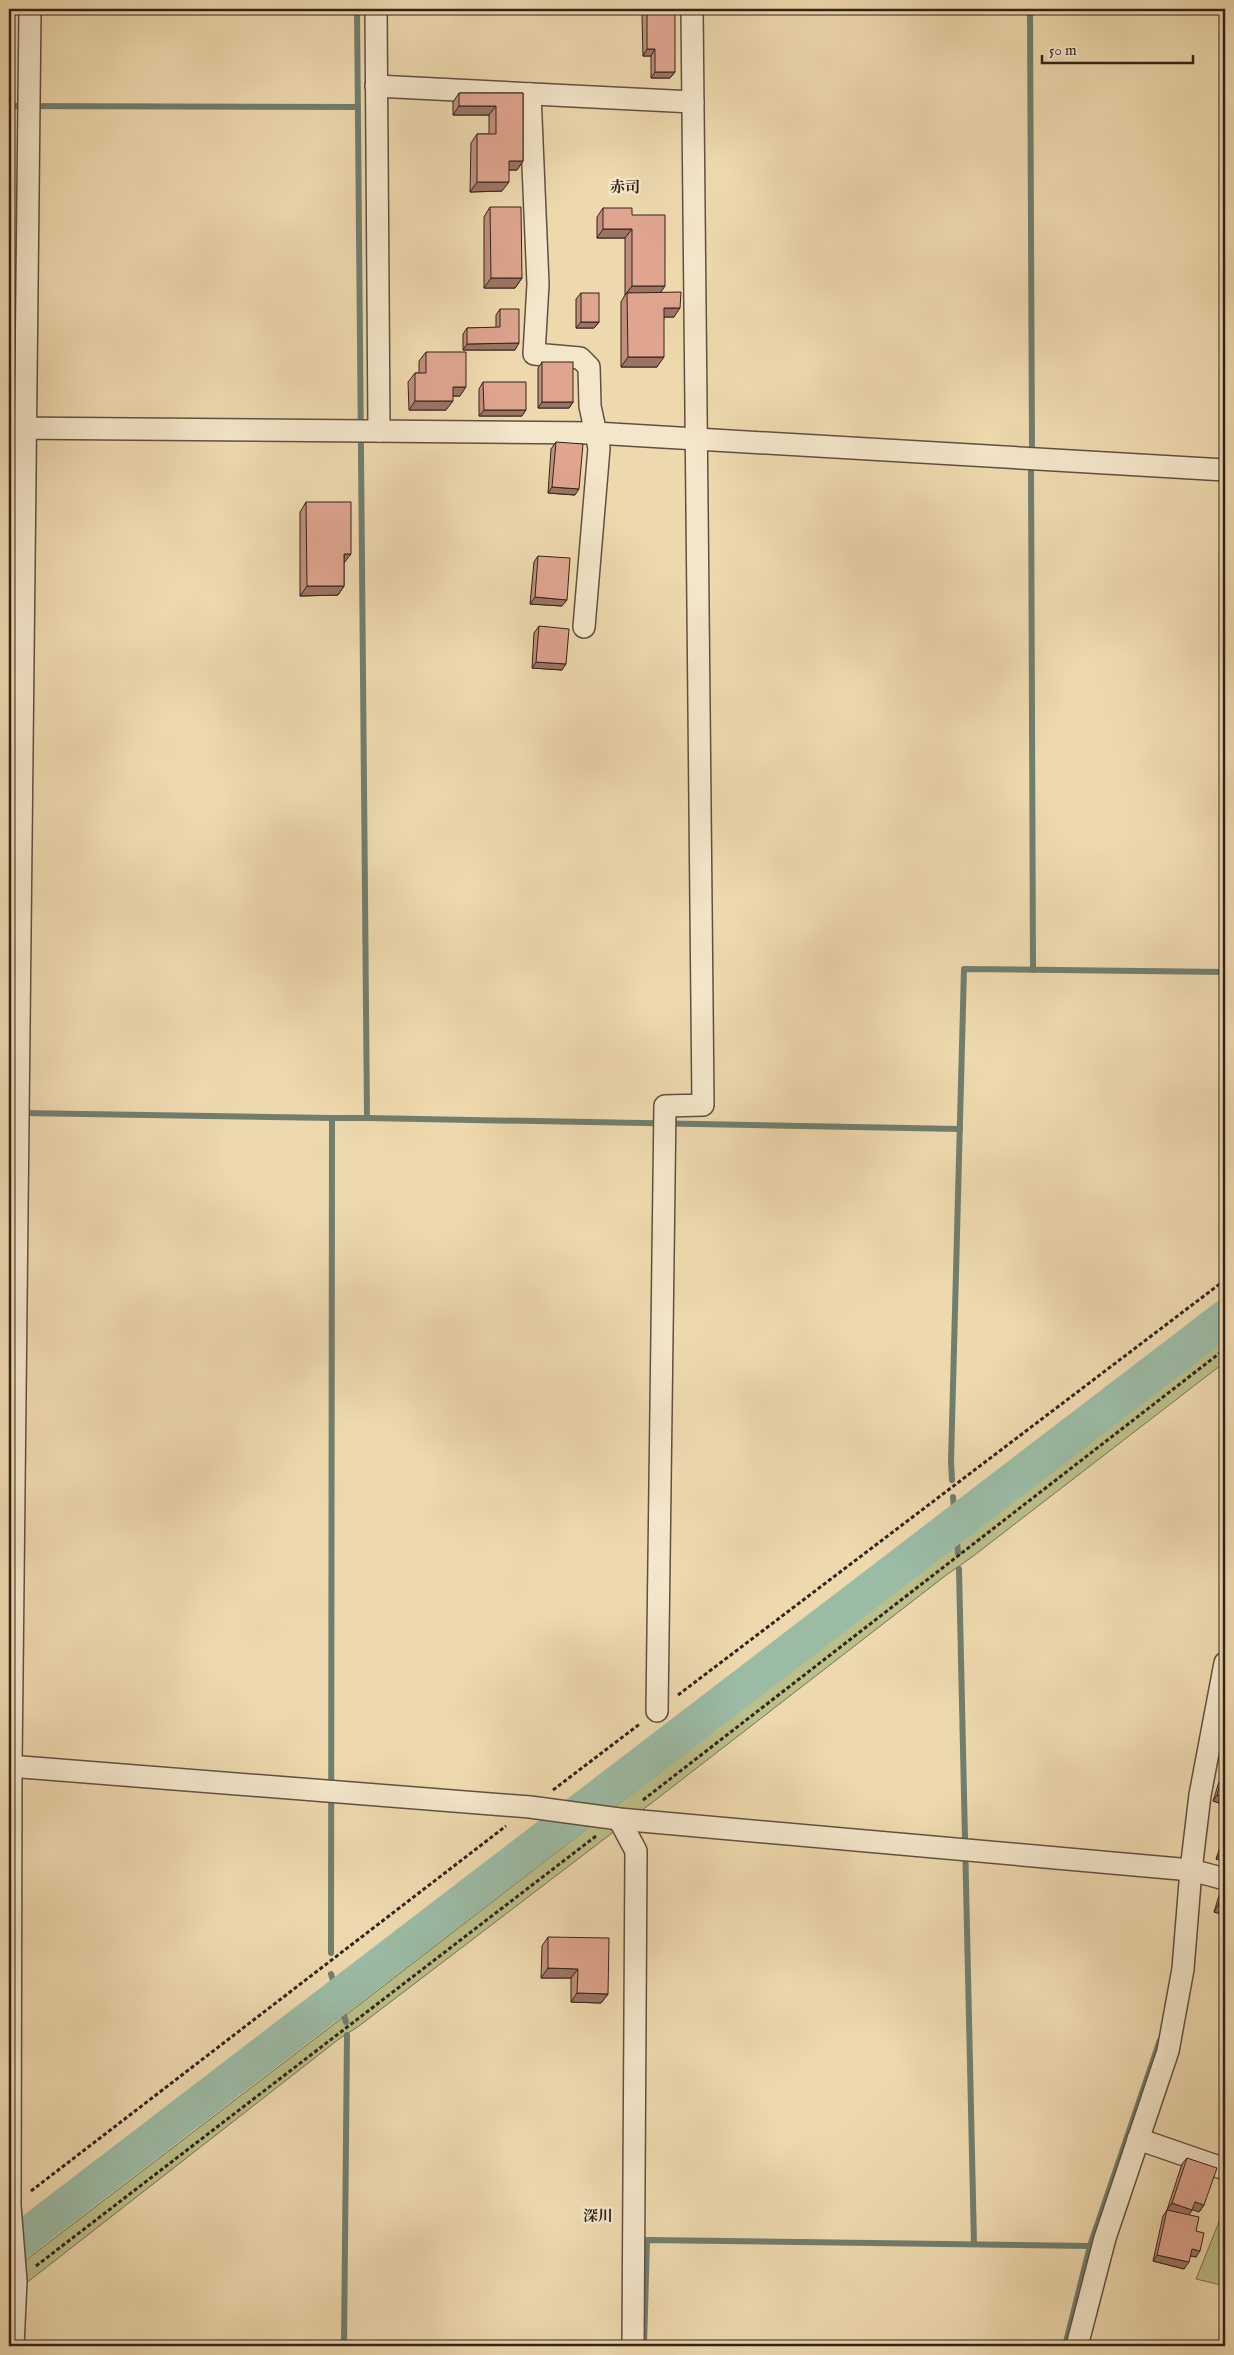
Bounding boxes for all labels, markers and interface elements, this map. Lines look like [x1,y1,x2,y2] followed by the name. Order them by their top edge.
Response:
[1042,32,1193,64] scale bar
[1049,41,1077,60] text: 50 m
[610,178,640,197] district label: 赤司
[583,2207,613,2226] district label: 深川

